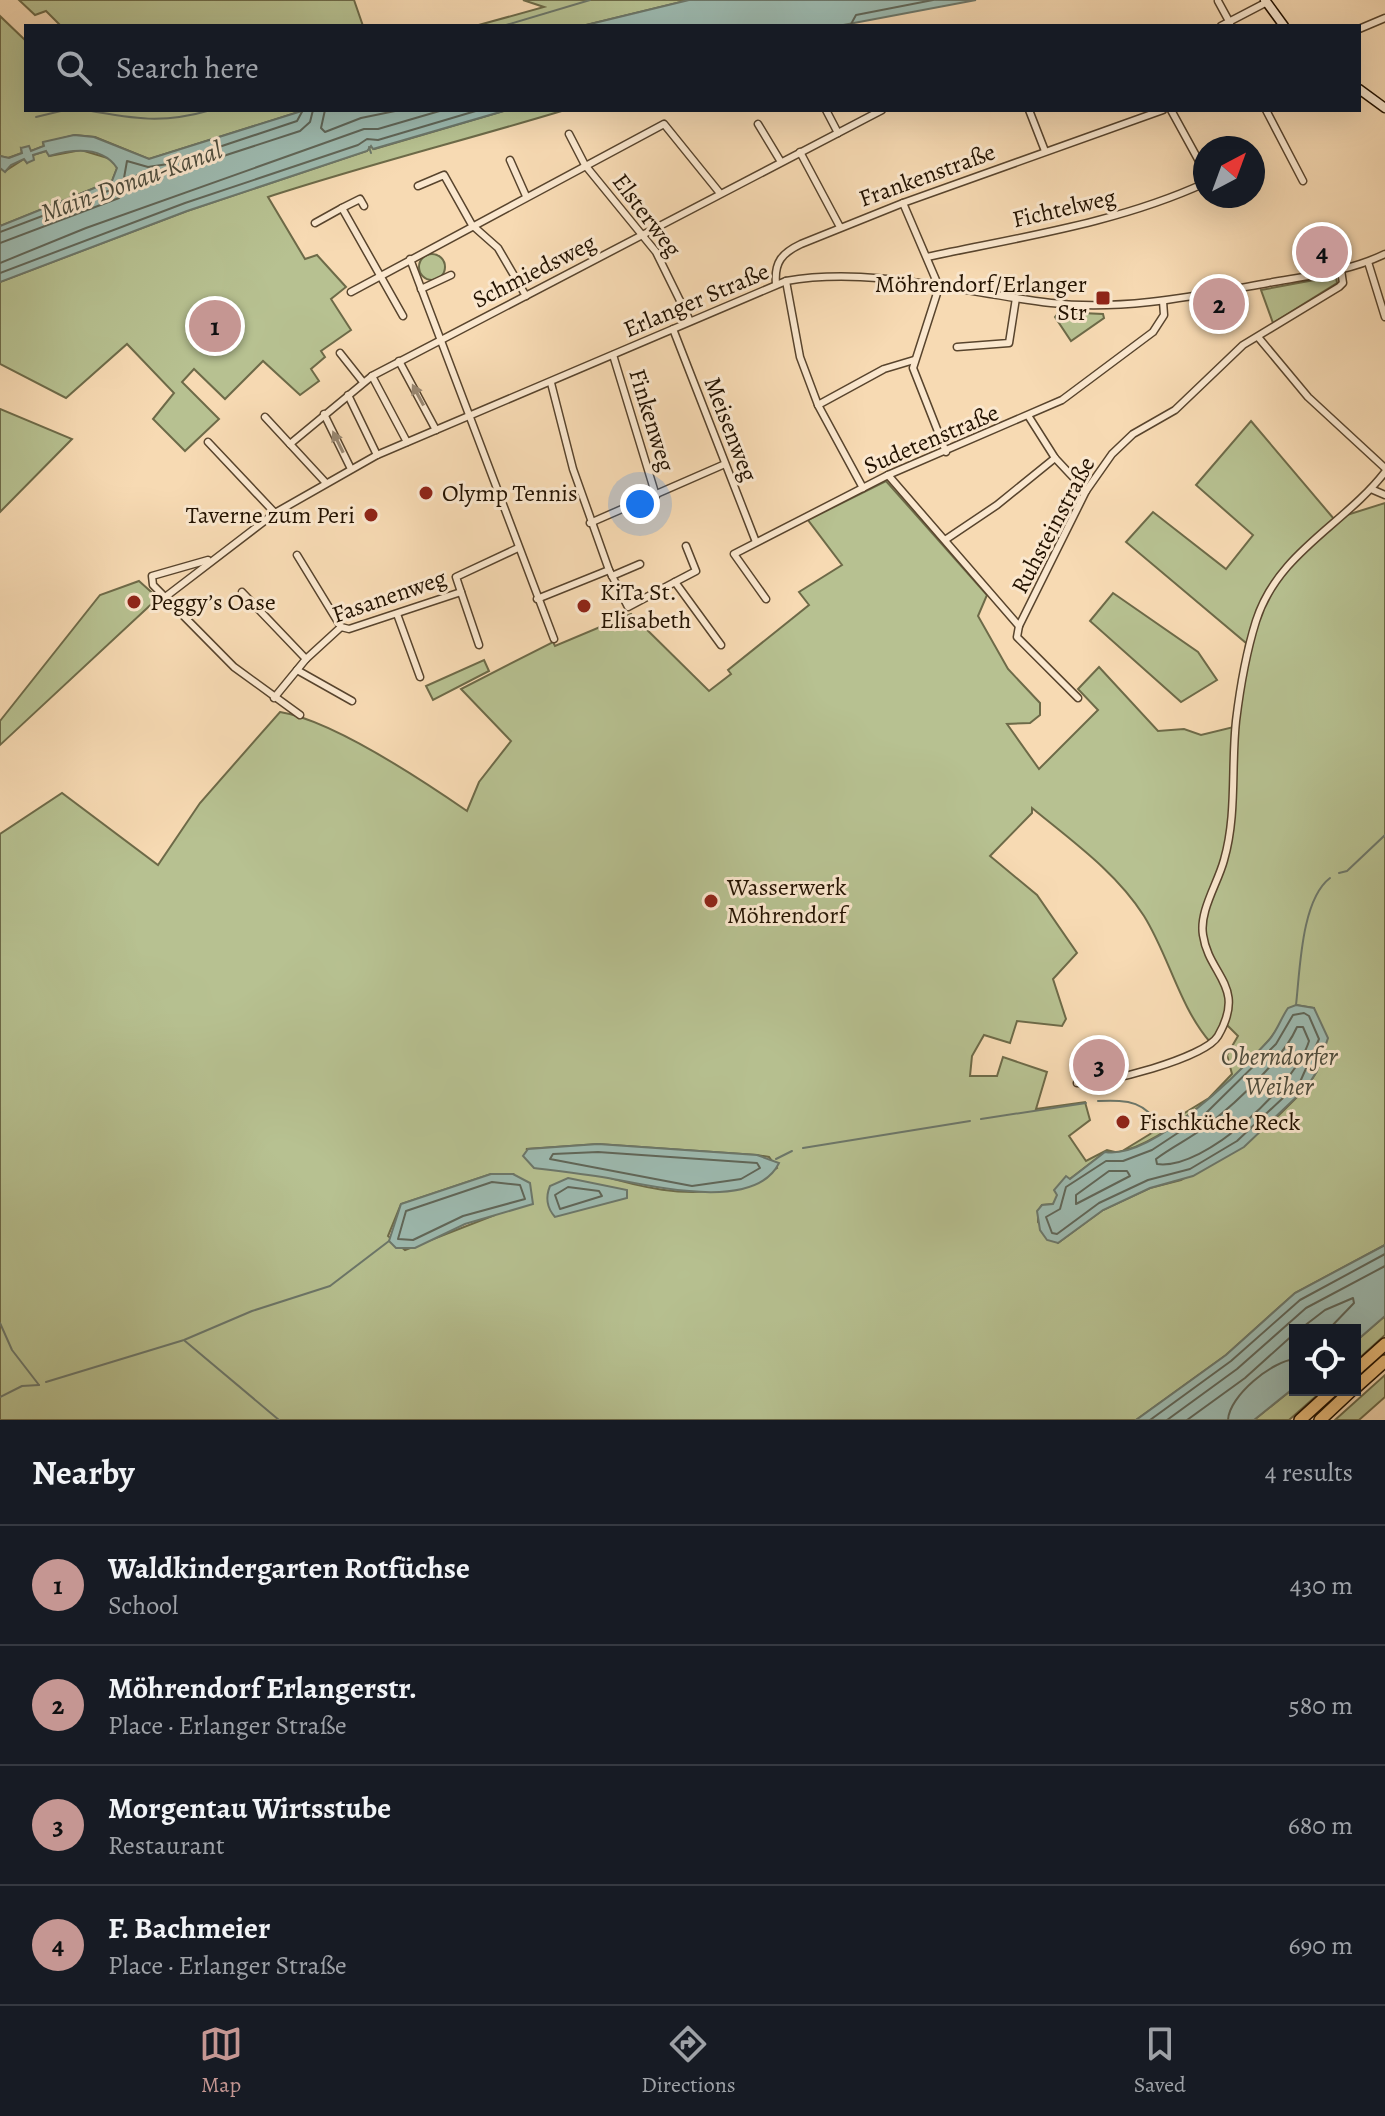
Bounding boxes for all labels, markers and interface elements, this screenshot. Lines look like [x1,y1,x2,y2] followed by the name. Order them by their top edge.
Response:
[24,24,1361,112] search box
[52,46,96,90] icon: search
[116,48,259,88] text: Search here
[36,132,227,231] water label: Main-Donau-Kanal
[854,135,1000,215] street label: Frankenstraße
[1193,136,1265,208] north arrow
[605,167,689,263] street label: Elsterweg
[1009,181,1119,235] street label: Fichtelweg
[1296,222,1348,282] pin: 4
[467,226,601,316] street label: Schmiedsweg
[618,255,774,345] street label: Erlanger Straße
[875,268,1087,328] place label: Möhrendorf/Erlanger Str
[1193,274,1245,334] pin: 2
[1094,289,1112,307] marker: Möhrendorf/Erlanger Str
[189,296,241,356] pin: 1
[621,365,683,475] street label: Finkenweg
[696,372,766,486] street label: Meisenweg
[411,384,425,407] one-way arrow
[859,396,1003,482] street label: Sudetenstraße
[331,430,344,453] one-way arrow
[1004,451,1102,599] street label: Ruhsteinstraße
[442,477,578,509] place label: Olymp Tennis
[417,484,435,502] marker: Olymp Tennis
[620,484,660,524] your location
[186,499,355,531] place label: Taverne zum Peri
[362,506,380,524] marker: Taverne zum Peri
[328,562,450,630] street label: Fasanenweg
[600,576,692,636] place label: KiTa St. Elisabeth
[150,586,276,618] place label: Peggy’s Oase
[125,593,143,611] marker: Peggy’s Oase
[575,597,593,615] marker: KiTa St. Elisabeth
[726,871,850,931] place label: Wasserwerk Möhrendorf
[702,892,720,910] marker: Wasserwerk Möhrendorf
[1073,1035,1125,1095] pin: 3
[1221,1039,1338,1104] water label: Oberndorfer Weiher
[1139,1106,1300,1138] place label: Fischküche Reck
[1114,1113,1132,1131] marker: Fischküche Reck
[1289,1324,1361,1396] map controls
[1289,1324,1361,1396] button: locate
[32,1449,135,1496] text: Nearby
[1265,1455,1353,1490] text: 4 results
[108,1548,470,1588] text: Waldkindergarten Rotfüchse
[53,1568,63,1603] text: 1
[1290,1568,1353,1603] text: 430 m
[108,1588,178,1623] text: School
[108,1668,417,1708] text: Möhrendorf Erlangerstr.
[52,1688,64,1723] text: 2
[1289,1688,1353,1723] text: 580 m
[108,1708,347,1743] text: Place · Erlanger Straße
[108,1788,391,1828] text: Morgentau Wirtsstube
[52,1808,64,1843] text: 3
[1288,1808,1353,1843] text: 680 m
[108,1828,225,1863] text: Restaurant
[108,1908,270,1948] text: F. Bachmeier
[52,1928,64,1963] text: 4
[1289,1928,1353,1963] text: 690 m
[108,1948,347,1983] text: Place · Erlanger Straße
[199,2022,243,2100] tab: Map
[641,2022,736,2100] tab: Directions
[1134,2022,1186,2100] tab: Saved

